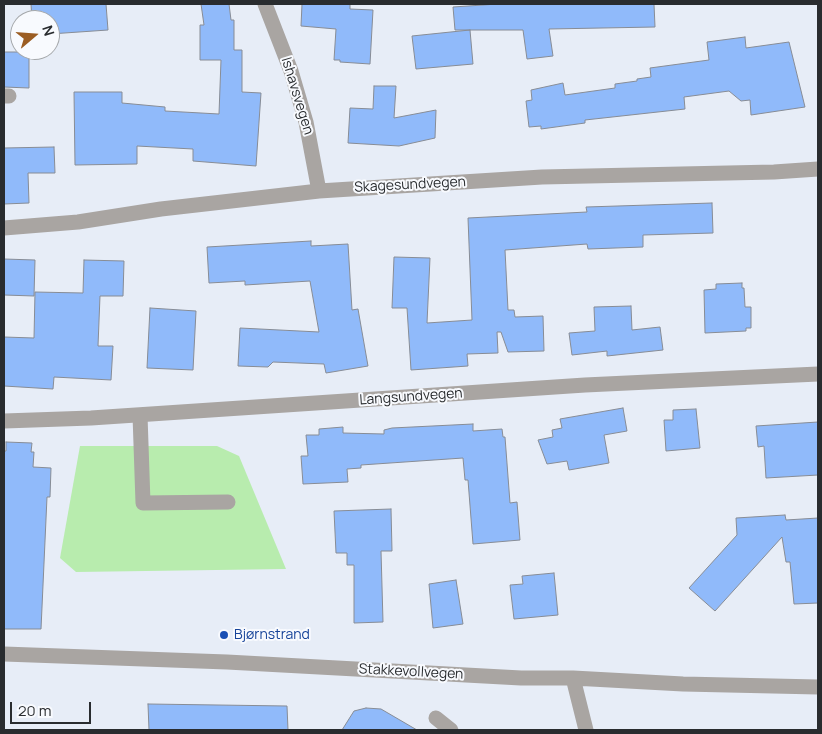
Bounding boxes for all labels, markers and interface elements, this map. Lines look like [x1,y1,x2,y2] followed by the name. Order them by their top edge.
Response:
[10,10,60,60] north arrow
[38,23,59,38] text: N
[277,55,317,137] street label: Ishavsvegen
[354,174,466,196] street label: Skagesundvegen
[359,385,463,409] street label: Langsundvegen
[234,627,310,643] place label: Bjørnstrand
[218,629,230,641] marker: Bjørnstrand
[358,661,464,683] street label: Stakkevollvegen
[12,692,94,724] scale bar
[18,700,51,721] text: 20 m

